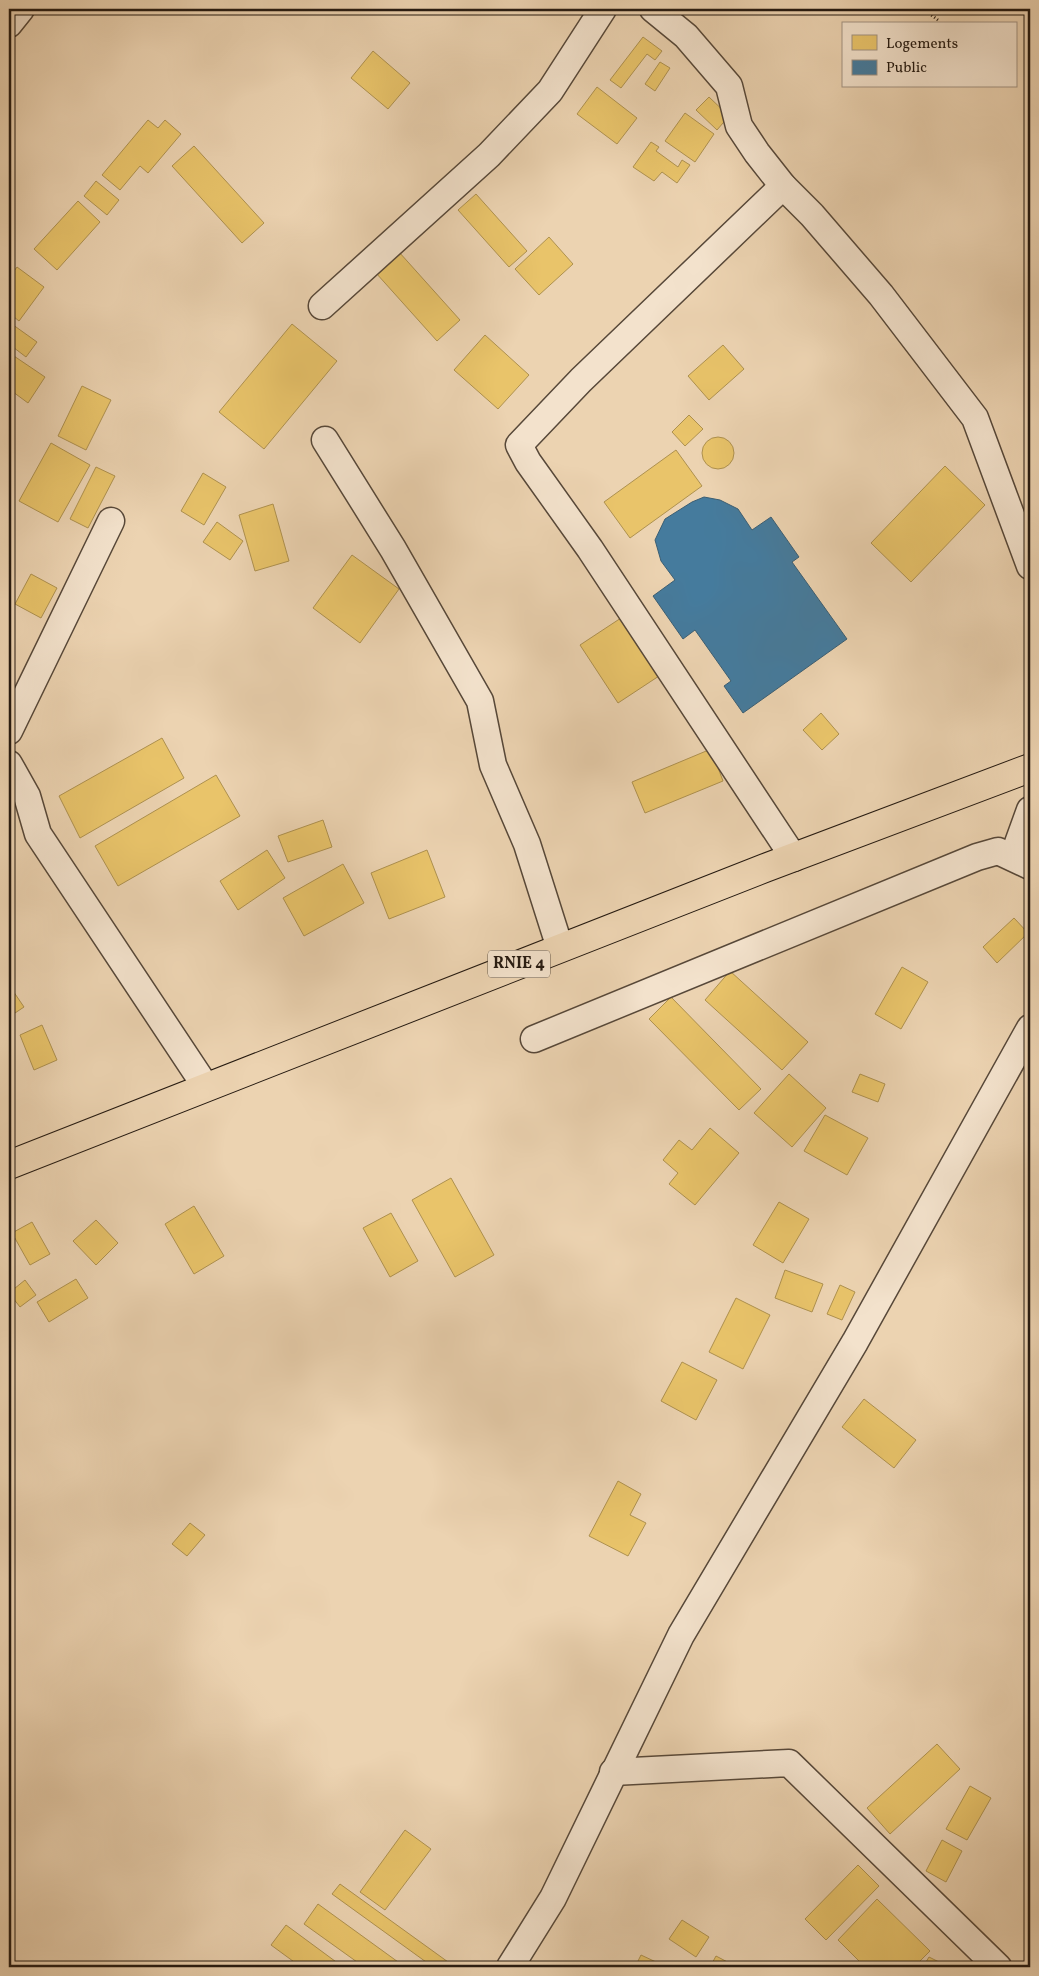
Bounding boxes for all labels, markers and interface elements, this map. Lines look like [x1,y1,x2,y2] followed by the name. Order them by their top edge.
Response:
[842,22,1016,88] legend
[886,34,958,55] text: Logements
[886,58,927,79] text: Public
[488,951,550,978] road number: RNIE 4

